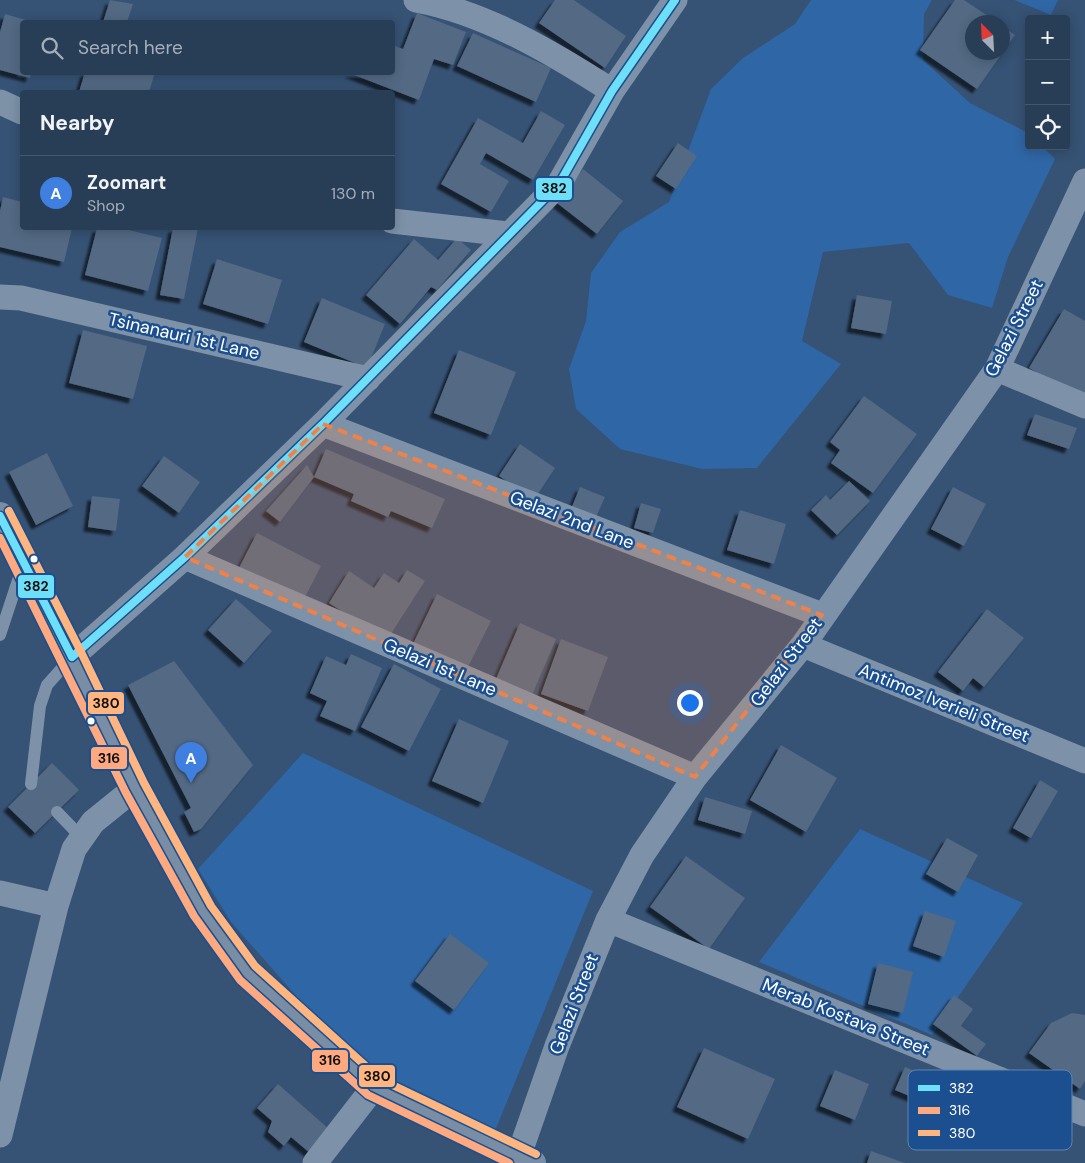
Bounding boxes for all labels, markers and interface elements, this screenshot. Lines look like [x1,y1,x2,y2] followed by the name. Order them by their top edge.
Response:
[965,15,1010,60] north arrow
[1025,15,1070,150] map controls
[1025,15,1070,60] button: +
[20,20,395,75] search box
[38,34,66,62] icon: search
[78,35,183,60] text: Search here
[1025,60,1070,105] button: −
[1025,105,1070,150] button: locate
[40,109,114,137] text: Nearby
[87,170,166,195] text: Zoomart
[535,177,573,201] line badge: 382
[541,179,567,197] text: 382
[50,183,62,204] text: A
[331,183,375,204] text: 130 m
[87,195,125,216] text: Shop
[979,275,1049,381] street label: Gelazi Street
[106,307,262,365] street label: Tsinanauri 1st Lane
[506,485,638,555] street label: Gelazi 2nd Lane
[29,554,39,564] unlabelled marker
[17,574,55,599] line badge: 382
[23,577,49,595] text: 382
[745,612,827,712] street label: Gelazi Street
[380,632,500,702] street label: Gelazi 1st Lane
[855,658,1033,748] street label: Antimoz Iverieli Street
[677,690,703,716] your location
[87,691,125,715] line badge: 380
[92,694,120,712] text: 380
[86,716,96,726] unlabelled marker
[175,742,207,783] pin: A
[90,746,128,770] line badge: 316
[98,749,120,767] text: 316
[544,950,604,1058] street label: Gelazi Street
[759,972,933,1062] street label: Merab Kostava Street
[311,1049,349,1073] line badge: 316
[319,1051,341,1069] text: 316
[358,1064,396,1088] line badge: 380
[363,1067,391,1085] text: 380
[908,1070,1072,1150] legend
[949,1079,974,1097] text: 382
[949,1101,970,1119] text: 316
[949,1124,975,1142] text: 380

